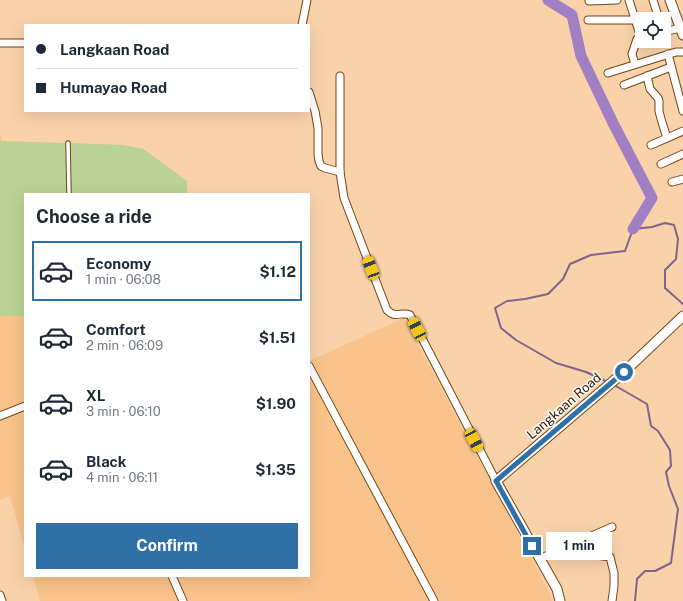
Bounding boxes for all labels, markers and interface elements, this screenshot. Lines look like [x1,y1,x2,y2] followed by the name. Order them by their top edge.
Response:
[635,12,671,48] map controls
[635,12,671,48] button: locate
[60,41,169,58] text: Langkaan Road
[60,79,167,96] text: Humayao Road
[36,206,152,227] text: Choose a ride
[38,253,74,289] icon: car
[86,255,151,272] text: Economy
[361,255,381,281] car
[259,263,296,280] text: $1.12
[86,272,161,287] text: 1 min · 06:08
[406,316,428,342] car
[38,319,74,355] icon: car
[86,321,146,338] text: Comfort
[259,329,296,346] text: $1.51
[86,338,163,353] text: 2 min · 06:09
[615,363,633,381] route start
[524,370,604,442] street label: Langkaan Road
[38,385,74,421] icon: car
[86,387,105,404] text: XL
[256,395,296,412] text: $1.90
[86,404,161,419] text: 3 min · 06:10
[463,427,485,453] car
[38,451,74,487] icon: car
[86,453,126,470] text: Black
[255,461,296,478] text: $1.35
[86,470,158,485] text: 4 min · 06:11
[36,523,298,569] button: Confirm
[546,532,612,560] callout: 1 min
[523,537,541,555] route end
[563,538,595,553] text: 1 min

